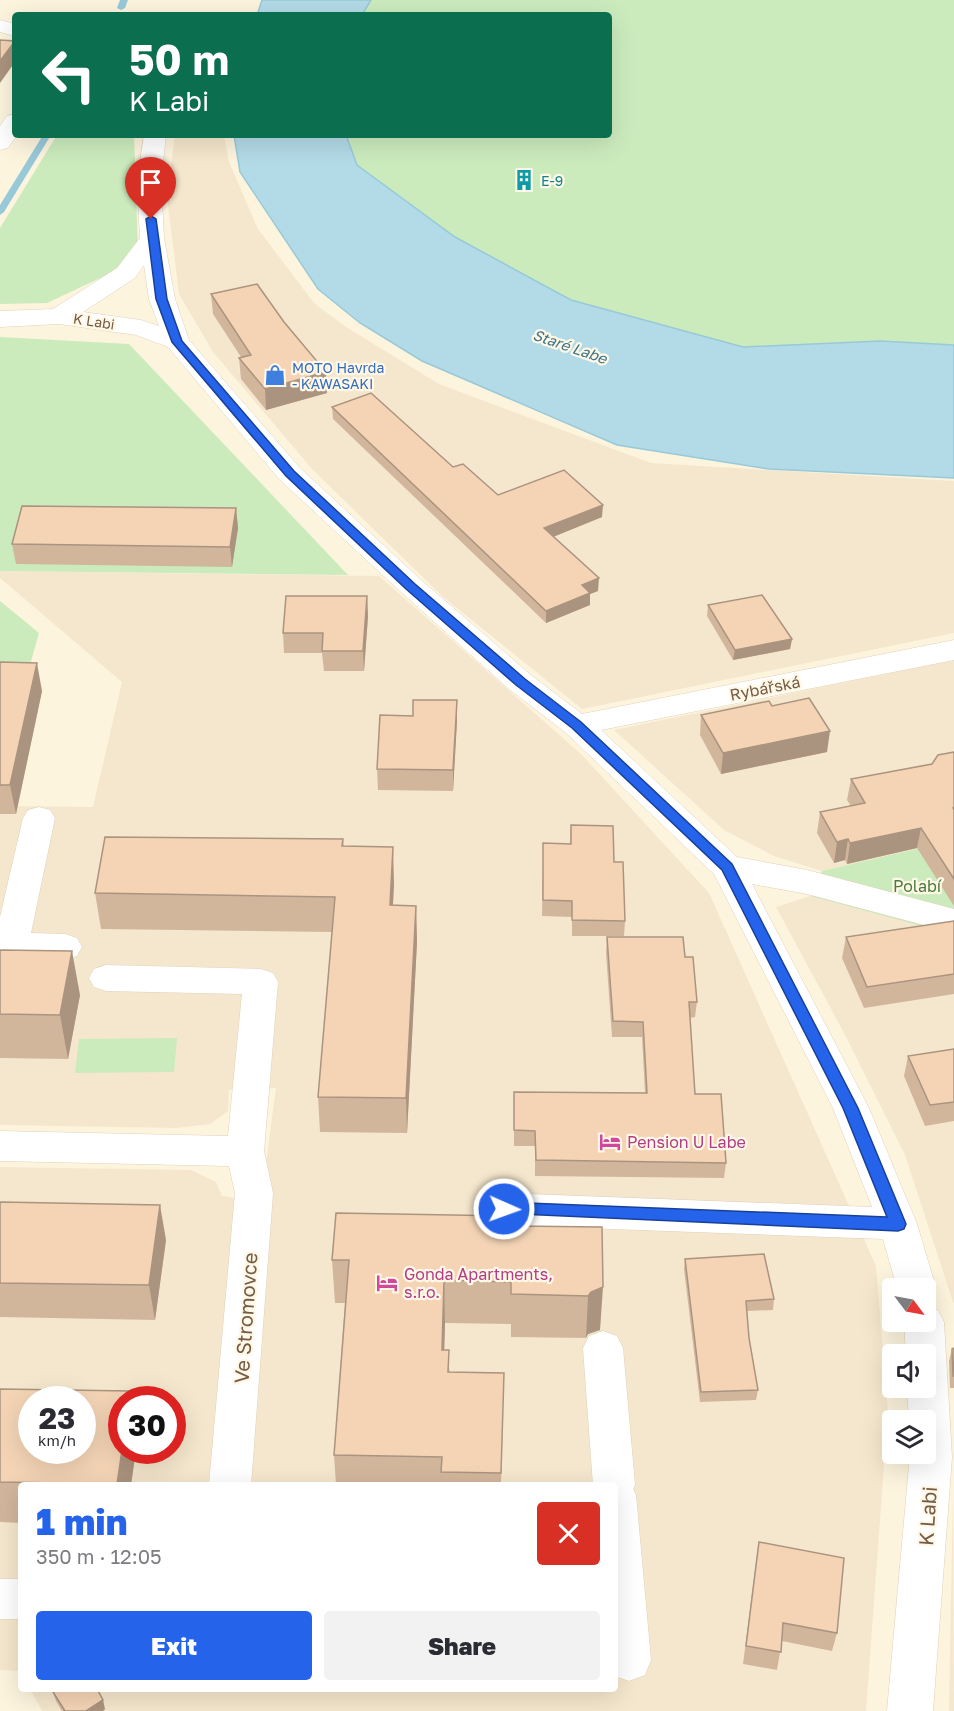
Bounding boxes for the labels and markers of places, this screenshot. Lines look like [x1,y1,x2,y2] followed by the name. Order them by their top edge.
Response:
[125,157,176,219] pin
[512,168,536,192] building icon: E-9
[541,172,563,189] place label: E-9
[292,359,384,392] place label: MOTO Havrda - KAWASAKI
[263,363,287,387] shop icon: MOTO Havrda - KAWASAKI
[598,1130,622,1154] hotel icon: Pension U Labe
[627,1132,746,1152] place label: Pension U Labe
[404,1264,553,1302] place label: Gonda Apartments, s.r.o.
[375,1271,399,1295] hotel icon: Gonda Apartments, s.r.o.

